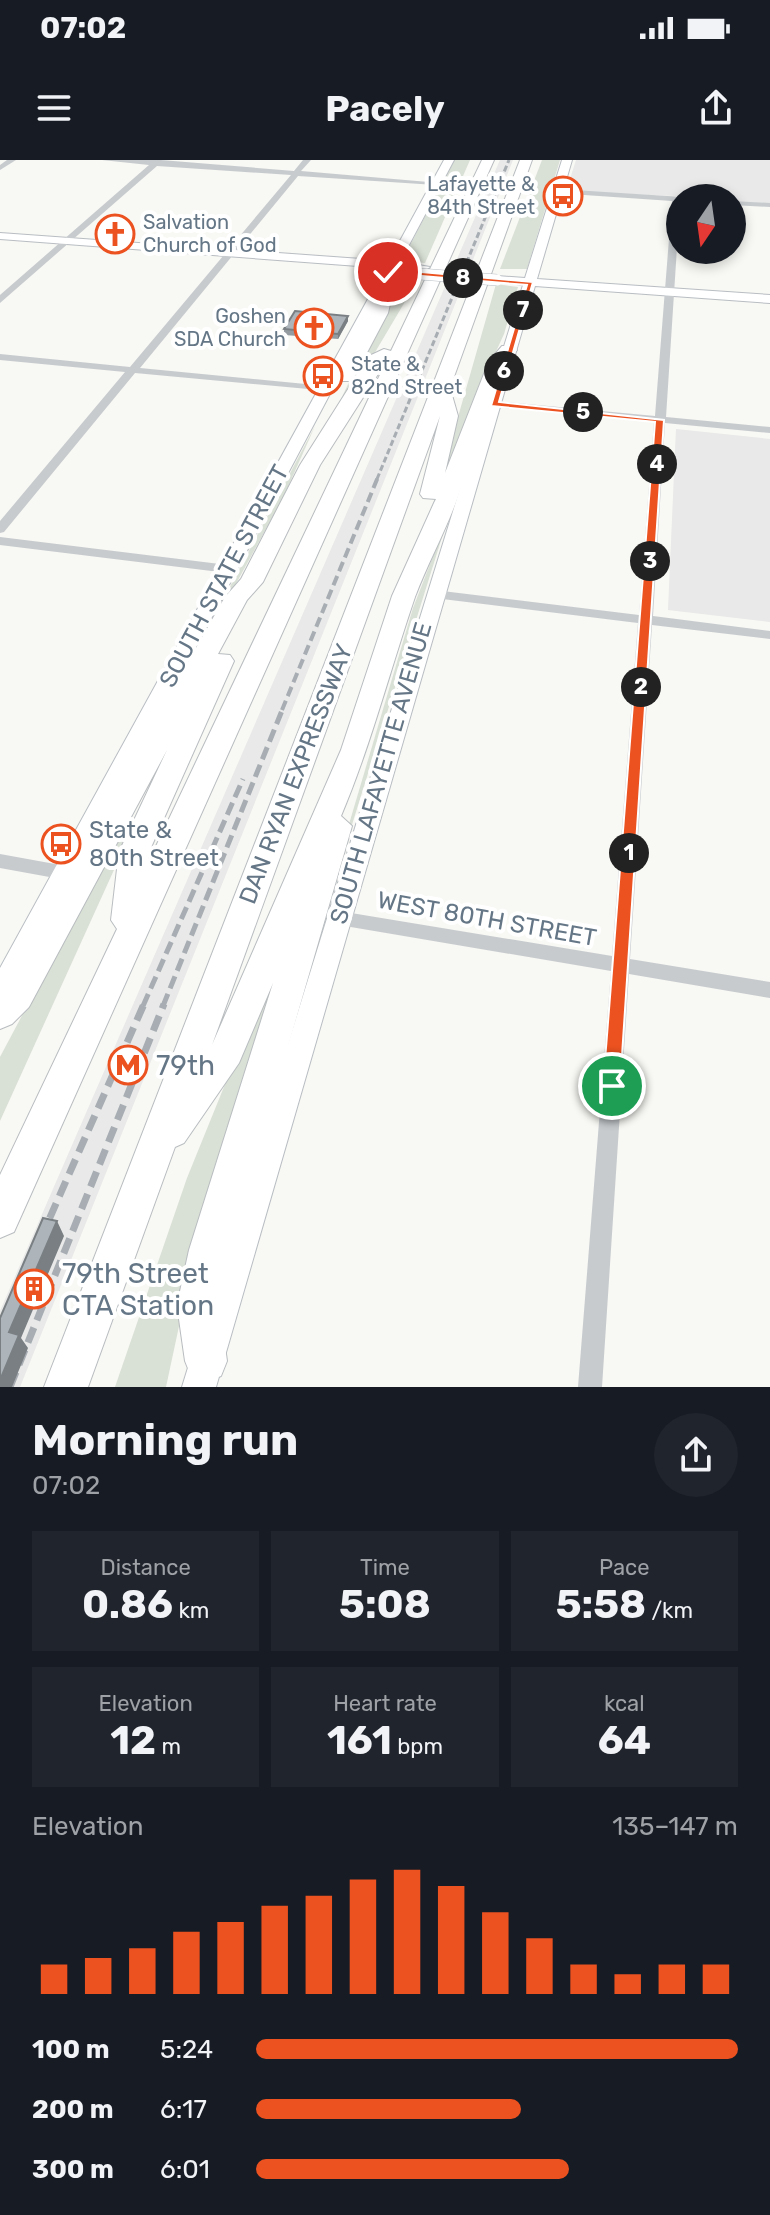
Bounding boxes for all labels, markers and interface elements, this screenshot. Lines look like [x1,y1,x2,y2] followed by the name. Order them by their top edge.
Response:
[40,10,126,46] text: 07:02
[32,86,76,130] icon: menu
[694,86,738,130] icon: share
[325,87,445,130] text: Pacely
[427,172,535,219] place label: Lafayette & 84th Street
[542,175,584,217] bus stop icon: Lafayette & 84th Street
[666,184,746,264] north arrow
[666,184,746,264] map controls
[143,210,277,257] place label: Salvation Church of God
[94,213,136,255] church icon: Salvation Church of God
[354,238,422,306] pin
[366,250,410,294] icon: check
[443,258,483,298] pin: 8
[456,264,470,291] text: 8
[503,290,543,330] pin: 7
[517,296,529,323] text: 7
[174,304,286,351] place label: Goshen SDA Church
[293,307,335,349] church icon: Goshen SDA Church
[484,351,524,391] pin: 6
[351,352,462,399] place label: State & 82nd Street
[302,355,344,397] bus stop icon: State & 82nd Street
[497,357,511,384] text: 6
[563,392,603,432] pin: 5
[576,398,590,425] text: 5
[637,444,677,484] pin: 4
[649,450,665,477] text: 4
[153,460,295,692] street label: SOUTH STATE STREET
[630,541,670,581] pin: 3
[643,547,657,574] text: 3
[324,619,438,927] street label: SOUTH LAFAYETTE AVENUE
[233,640,359,908] street label: DAN RYAN EXPRESSWAY
[621,667,661,707] pin: 2
[634,673,648,700] text: 2
[89,816,219,872] place label: State & 80th Street
[40,823,82,865] bus stop icon: State & 80th Street
[609,833,649,873] pin: 1
[624,839,634,866] text: 1
[375,886,599,952] street label: WEST 80TH STREET
[107,1044,149,1086] metro station icon: 79th
[156,1049,215,1082] place label: 79th
[578,1052,646,1120] pin
[590,1064,634,1108] icon: arrive
[62,1257,214,1322] place label: 79th Street CTA Station
[13,1268,55,1310] building icon: 79th Street CTA Station
[654,1413,738,1497] button: share
[32,1414,298,1466] text: Morning run
[32,1470,100,1501] text: 07:02
[101,1554,191,1581] text: Distance
[360,1554,410,1581] text: Time
[599,1554,650,1581] text: Pace
[82,1581,173,1628] text: 0.86
[339,1581,431,1628] text: 5:08
[556,1581,646,1628] text: 5:58
[173,1597,209,1624] text: km
[646,1597,693,1624] text: /km
[99,1690,193,1717] text: Elevation
[333,1690,437,1717] text: Heart rate
[604,1690,645,1717] text: kcal
[110,1717,156,1764] text: 12
[327,1717,392,1764] text: 161
[598,1717,651,1764] text: 64
[156,1733,181,1760] text: m
[392,1733,443,1760] text: bpm
[32,1811,143,1842] text: Elevation
[612,1811,738,1842] text: 135–147 m
[32,2034,110,2065] text: 100 m
[160,2034,213,2065] text: 5:24
[32,2094,114,2125] text: 200 m
[160,2094,207,2125] text: 6:17
[32,2154,114,2185] text: 300 m
[160,2154,210,2185] text: 6:01

